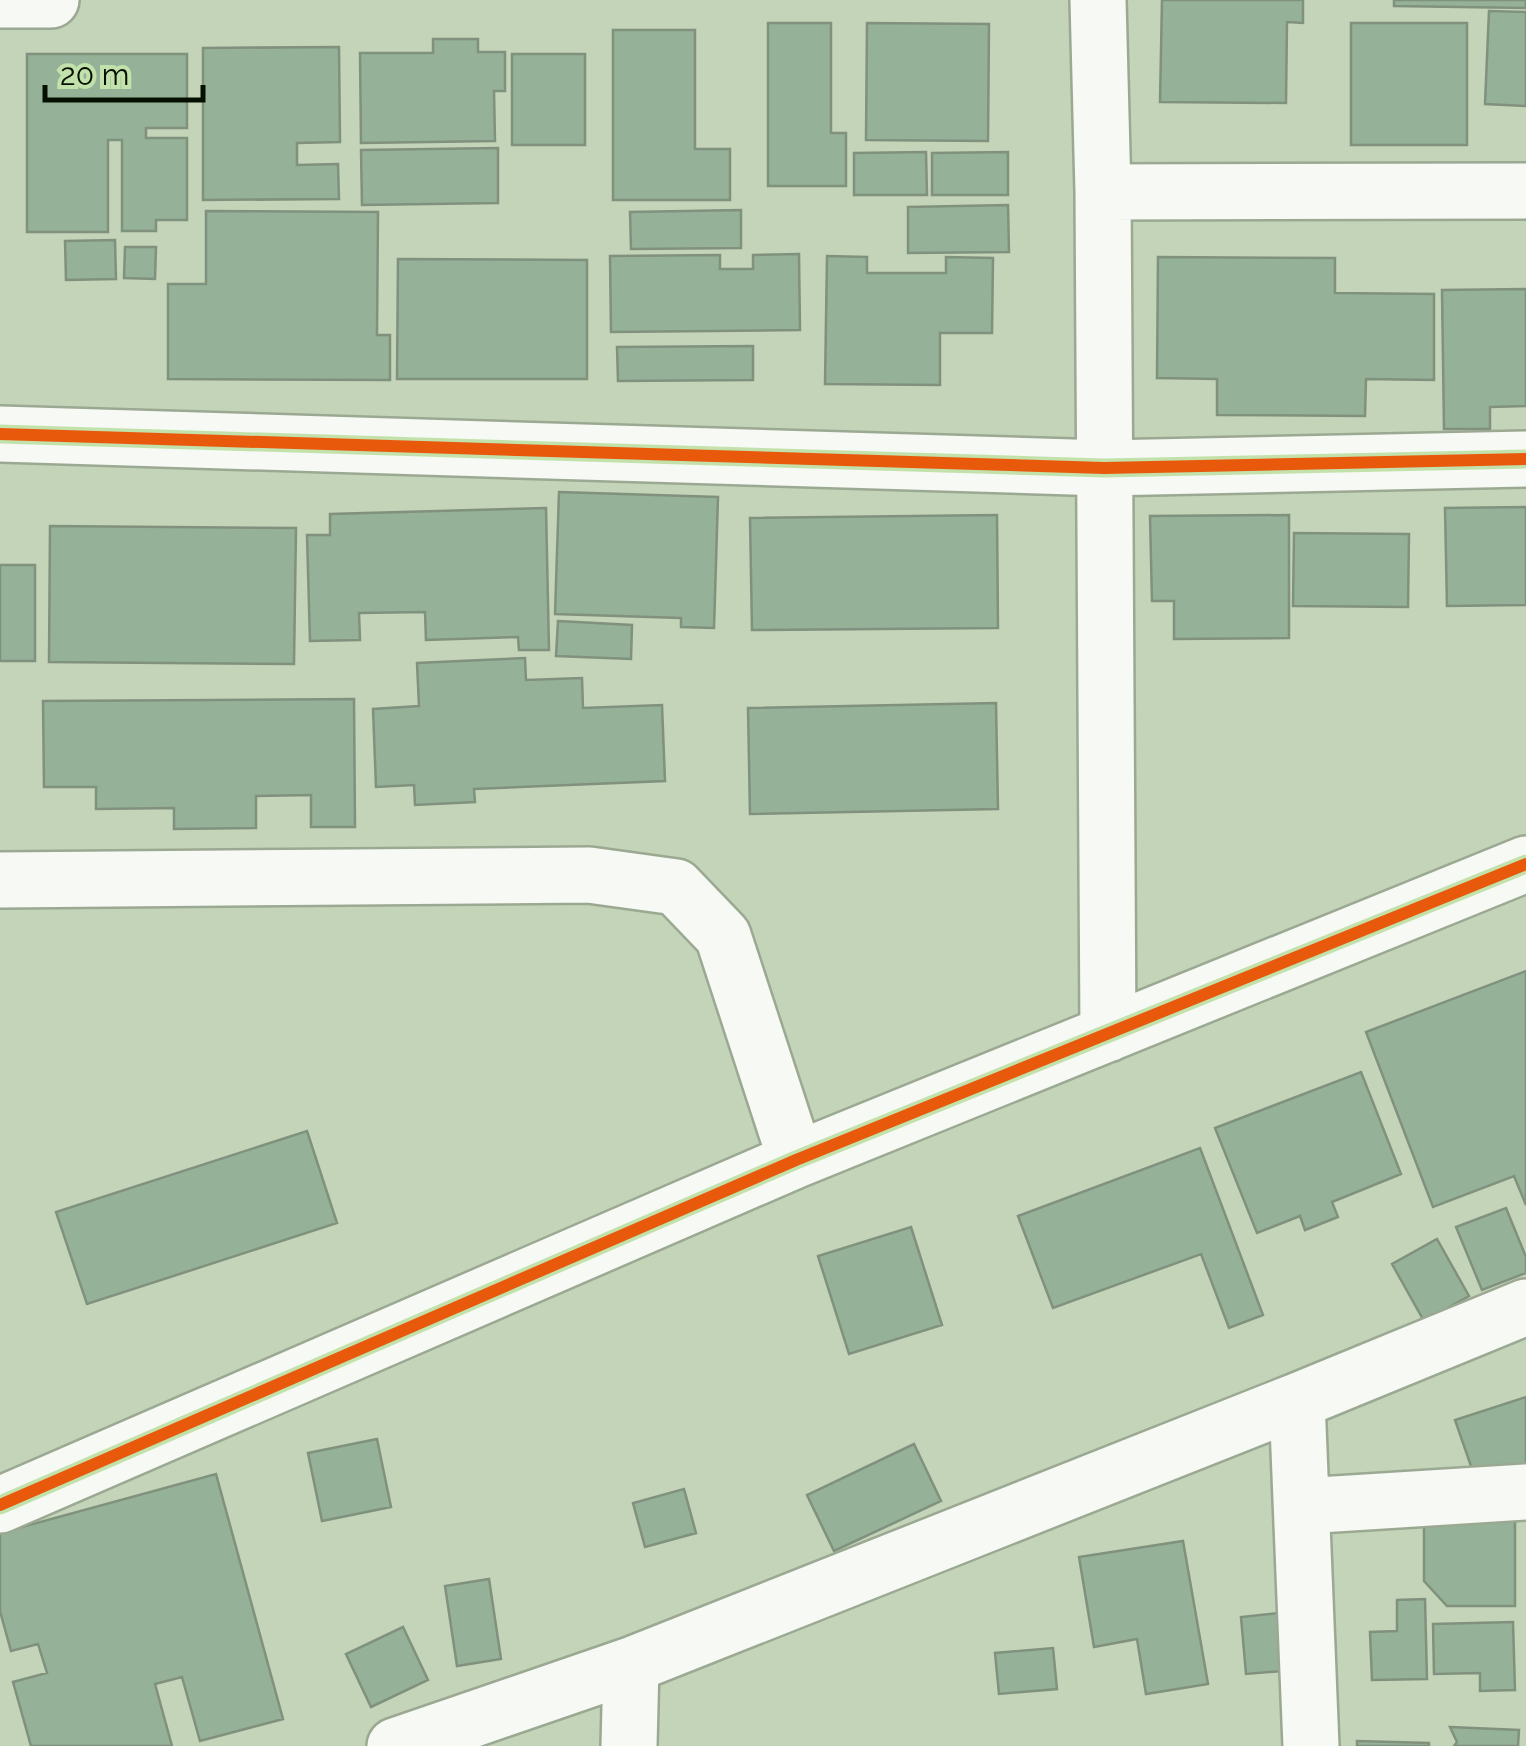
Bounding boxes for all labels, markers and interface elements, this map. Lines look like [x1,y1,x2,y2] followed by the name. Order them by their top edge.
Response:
[45,40,202,102] scale bar
[60,57,129,92] text: 20 m

